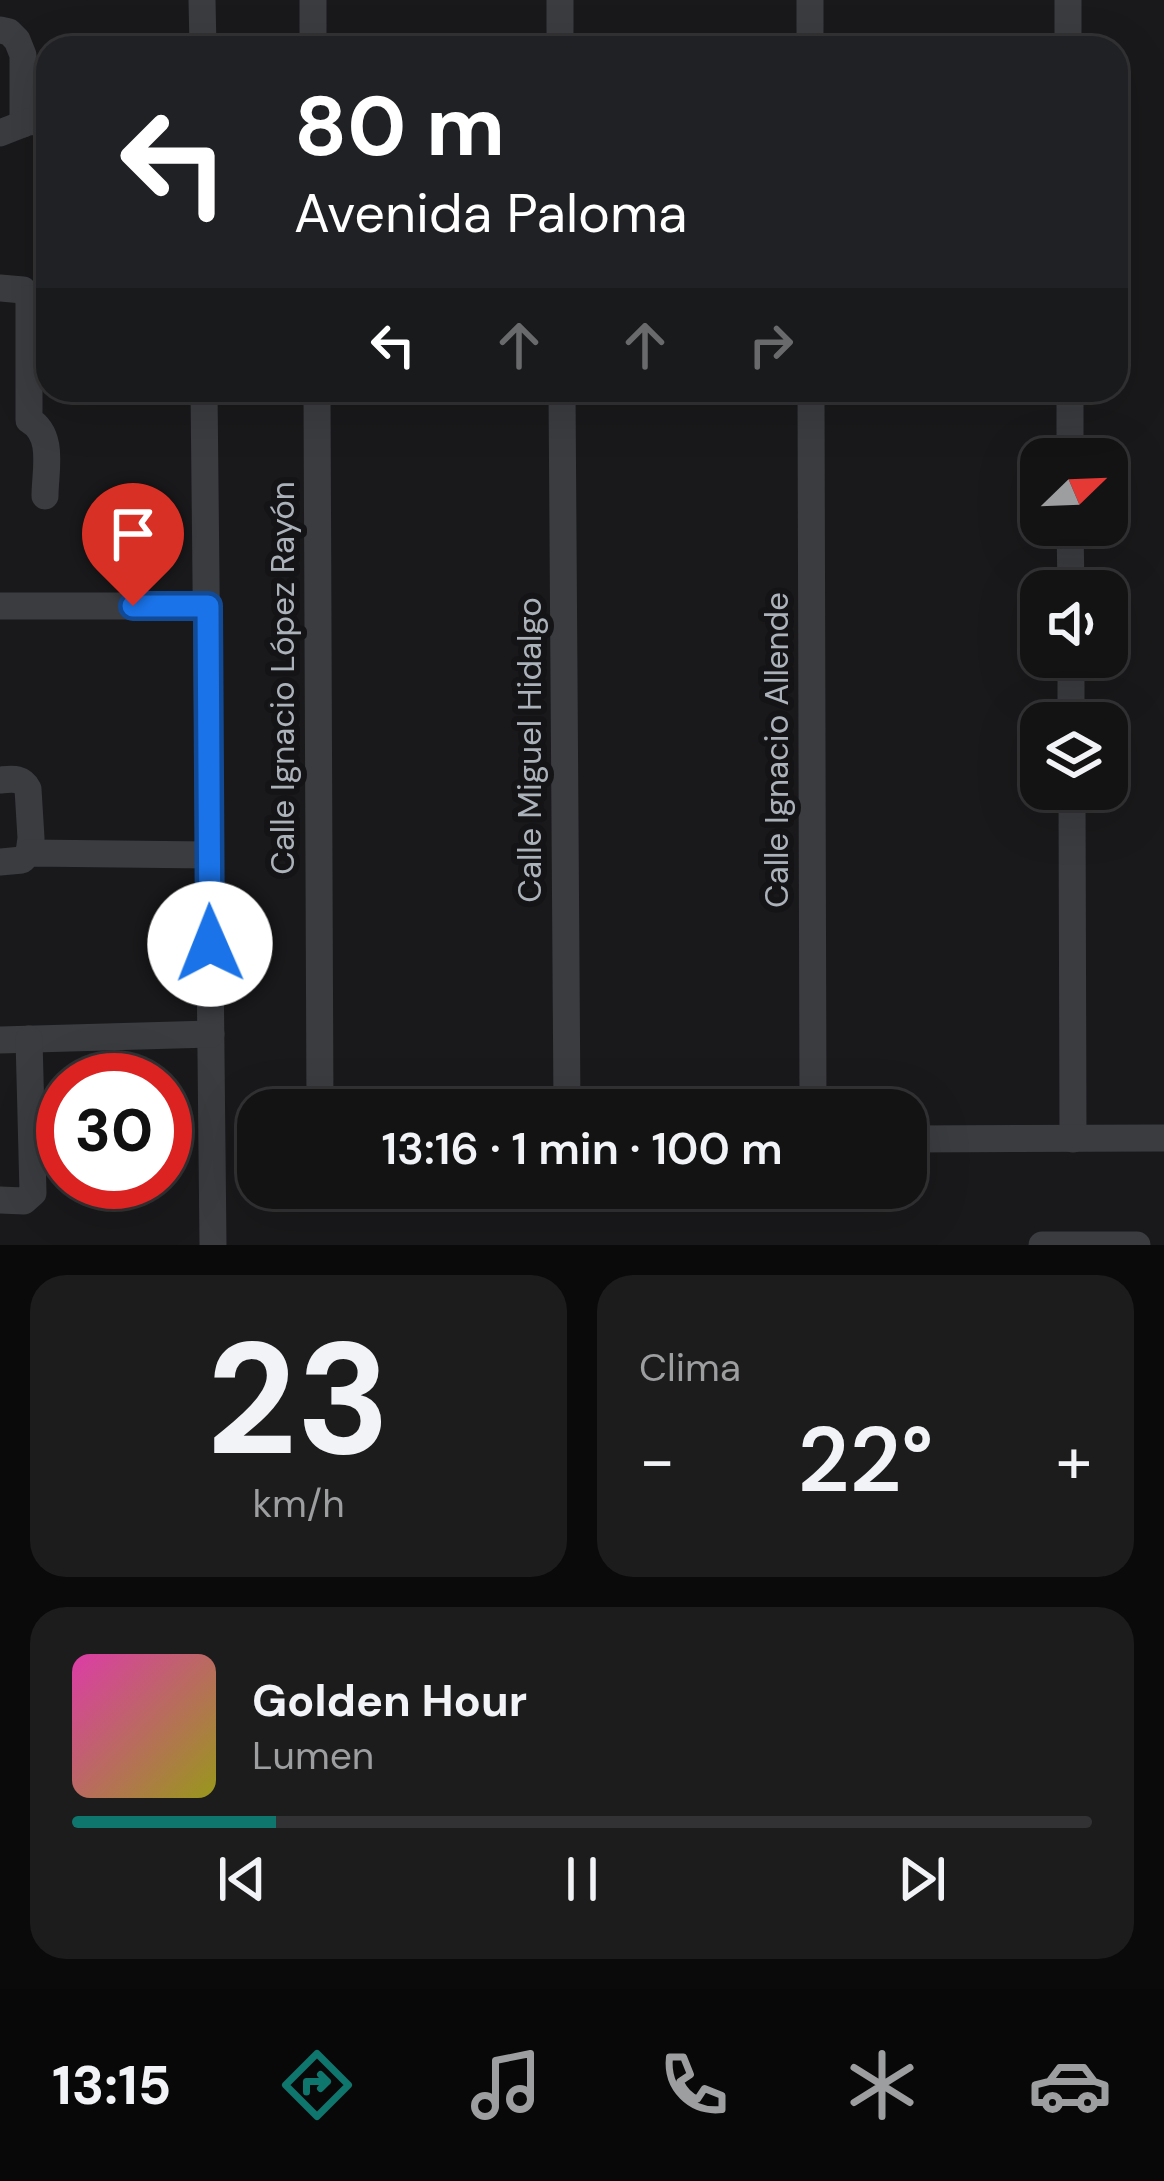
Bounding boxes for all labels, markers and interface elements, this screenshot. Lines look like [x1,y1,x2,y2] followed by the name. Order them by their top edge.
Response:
[294,72,505,181] text: 80 m
[96,84,252,240] icon: left
[294,178,687,249] text: Avenida Paloma
[360,312,426,378] icon: left
[486,312,552,378] icon: ahead
[612,312,678,378] icon: ahead
[738,312,804,378] icon: right
[1020,438,1128,546] north arrow
[1020,438,1128,810] map controls
[261,481,304,875] street label: Calle Ignacio López Rayón
[82,483,184,606] pin
[100,501,166,567] icon: arrive
[1020,570,1128,678] button: sound
[755,592,798,908] street label: Calle Ignacio Allende
[508,597,551,903] street label: Calle Miguel Hidalgo
[1020,702,1128,810] button: layers
[147,881,273,1007] position arrow
[36,1053,192,1209] speed limit sign: 30
[381,1119,783,1178] text: 13:16 · 1 min · 100 m
[206,1298,391,1501] text: 23
[639,1342,741,1393] text: Clima
[798,1402,934,1519] text: 22°
[639,1418,675,1503] text: −
[1056,1418,1092,1503] text: +
[252,1478,345,1529] text: km/h
[252,1671,527,1730] text: Golden Hour
[252,1730,374,1781] text: Lumen
[209,1846,275,1912] icon: previous
[549,1846,615,1912] icon: pause
[889,1846,955,1912] icon: next
[275,2043,359,2127] icon: directions
[464,2043,548,2127] icon: music
[652,2043,736,2127] icon: phone
[840,2043,924,2127] icon: climate
[1028,2043,1112,2127] icon: car
[52,2050,171,2121] text: 13:15

